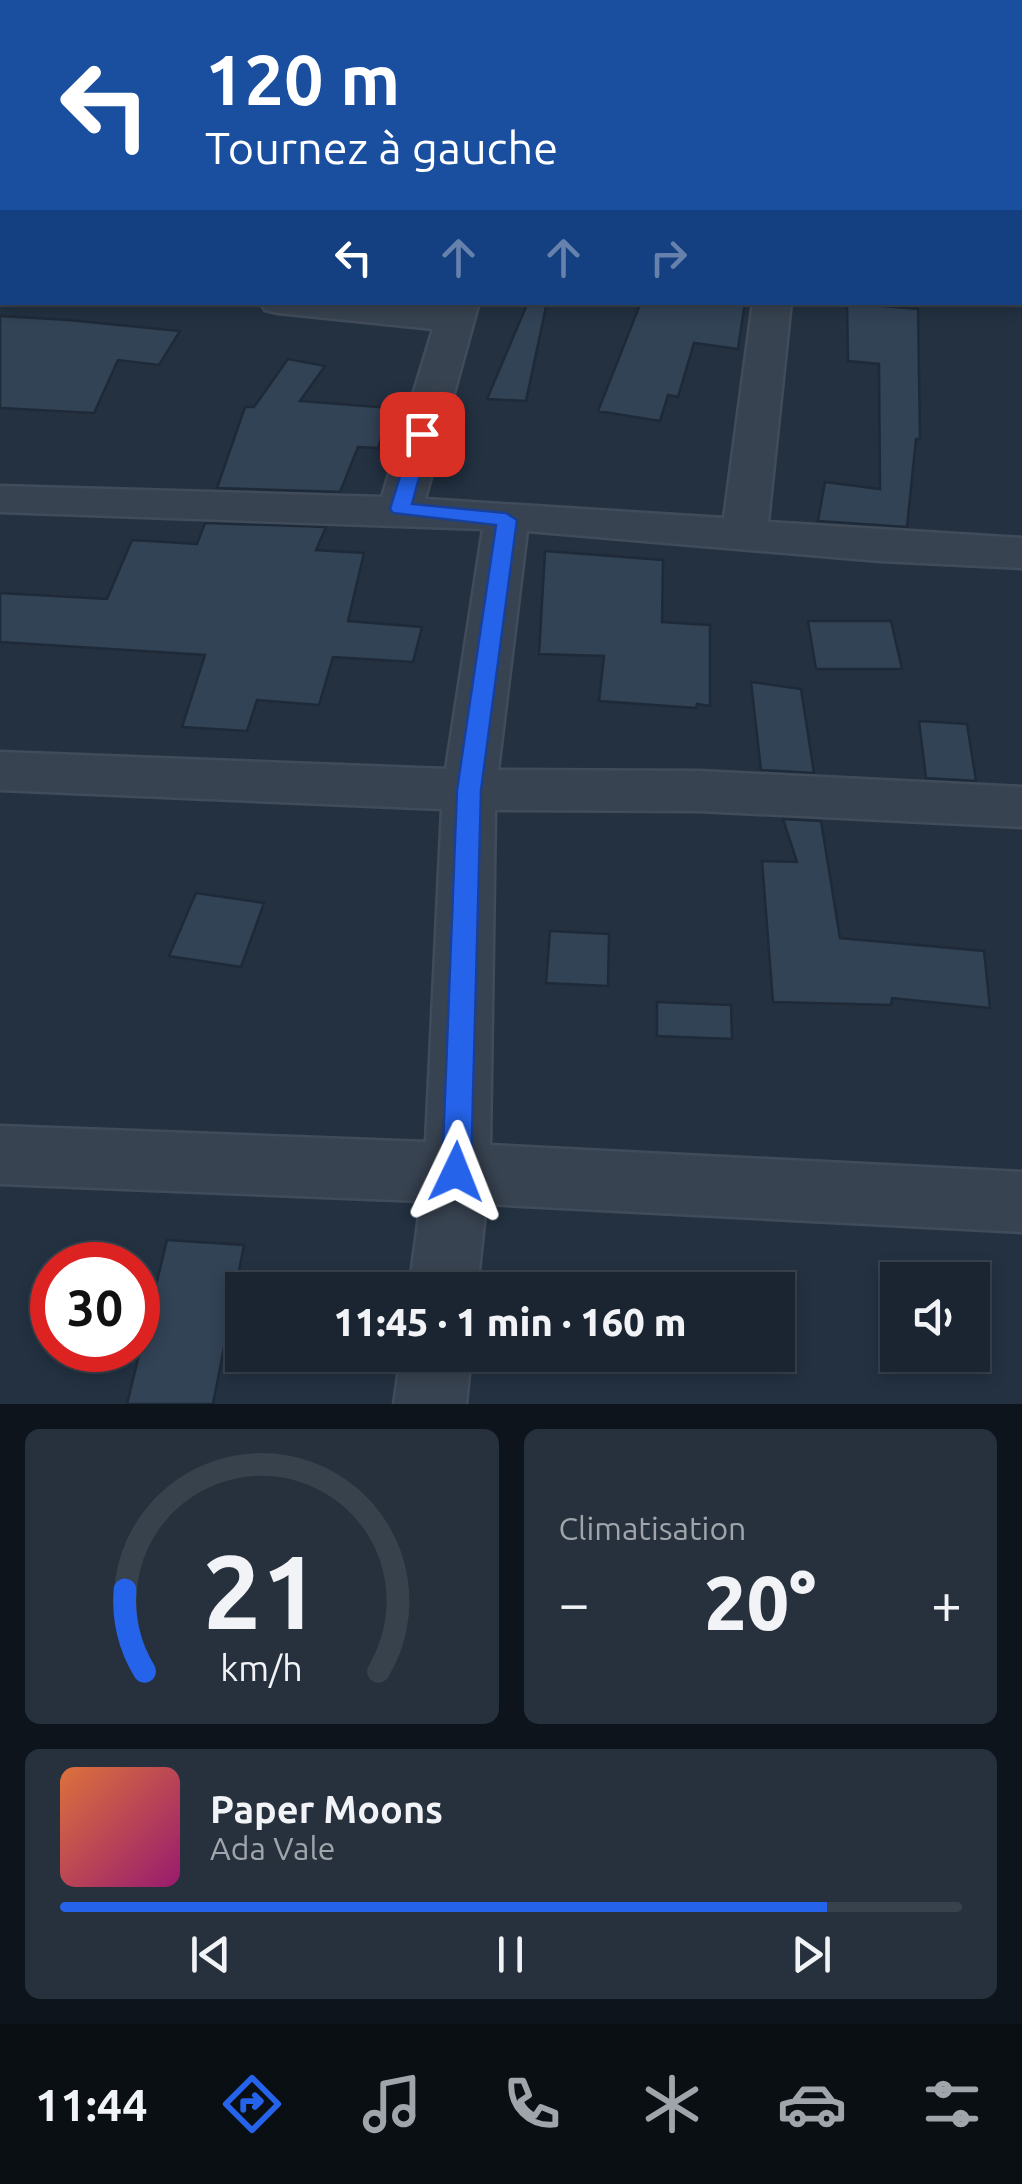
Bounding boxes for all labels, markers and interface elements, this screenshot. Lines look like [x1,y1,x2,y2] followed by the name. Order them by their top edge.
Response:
[40,40,170,170] icon: left
[205,40,400,118] text: 120 m
[205,122,558,173] text: Tournez à gauche
[326,230,381,285] icon: left
[431,230,486,285] icon: ahead
[536,230,591,285] icon: ahead
[641,230,696,285] icon: right
[380,392,465,477] pin
[395,407,450,462] icon: arrive
[404,1120,508,1224] position arrow
[30,1242,160,1372] speed limit sign: 30
[880,1262,990,1372] map controls
[880,1262,990,1372] button: sound
[333,1301,687,1343] text: 11:45 · 1 min · 160 m
[559,1510,746,1546] text: Climatisation
[203,1532,320,1649] text: 21
[704,1560,816,1644] text: 20°
[559,1572,590,1633] text: −
[931,1572,962,1633] text: +
[220,1648,303,1688] text: km/h
[210,1788,443,1830] text: Paper Moons
[210,1830,336,1866] text: Ada Vale
[183,1927,238,1982] icon: previous
[483,1927,538,1982] icon: pause
[784,1927,839,1982] icon: next
[217,2069,287,2139] icon: directions
[357,2069,427,2139] icon: music
[497,2069,567,2139] icon: phone
[637,2069,707,2139] icon: climate
[777,2069,847,2139] icon: car
[917,2069,987,2139] icon: filters
[35,2079,148,2130] text: 11:44

